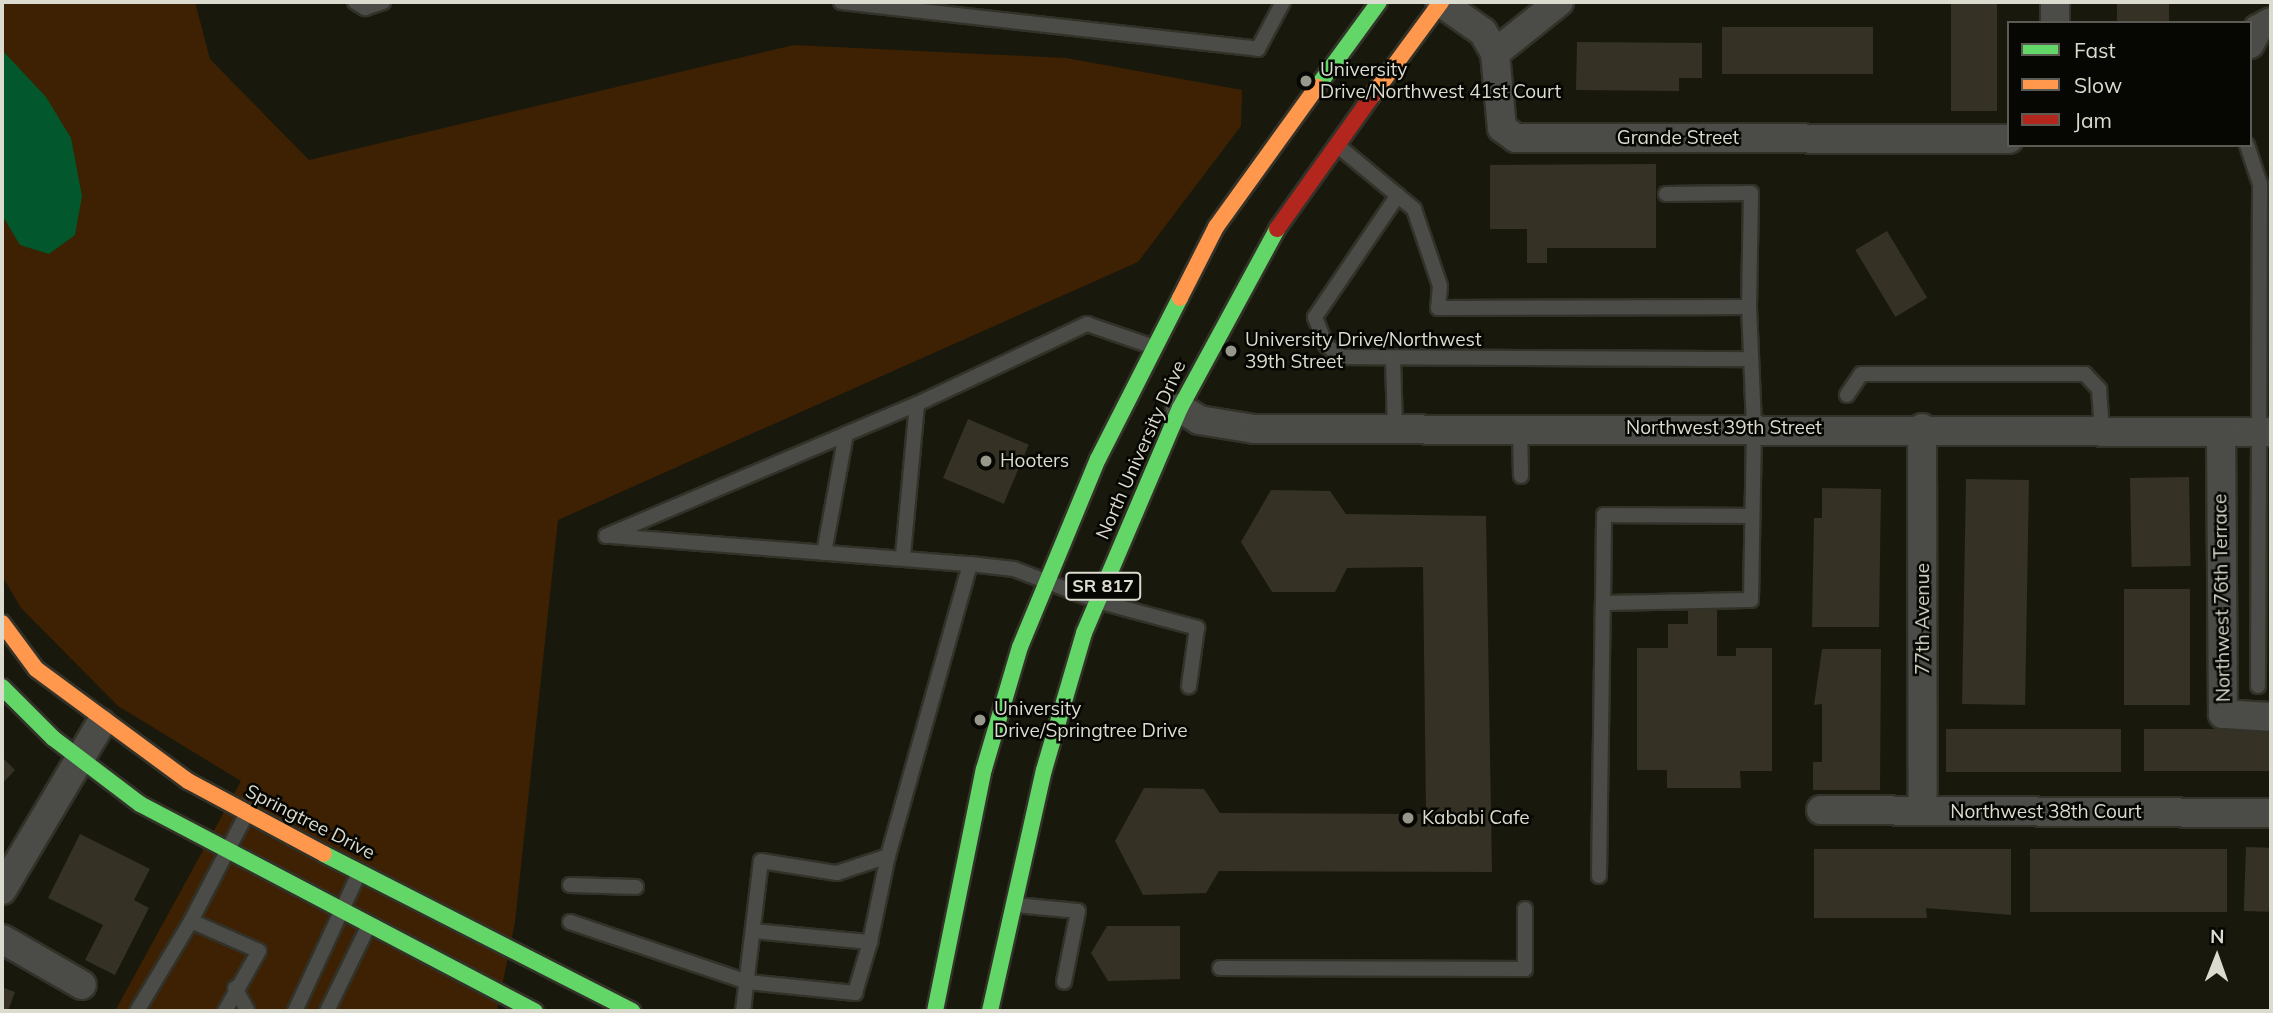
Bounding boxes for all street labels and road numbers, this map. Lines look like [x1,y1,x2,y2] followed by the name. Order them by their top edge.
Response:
[1617,127,1739,149] street label: Grande Street
[1091,357,1191,543] street label: North University Drive
[1626,417,1822,439] street label: Northwest 39th Street
[2209,494,2235,702] street label: Northwest 76th Terrace
[1912,563,1934,675] street label: 77th Avenue
[1064,572,1142,600] road number: SR 817
[241,780,379,864] street label: Springtree Drive
[1950,801,2142,823] street label: Northwest 38th Court

